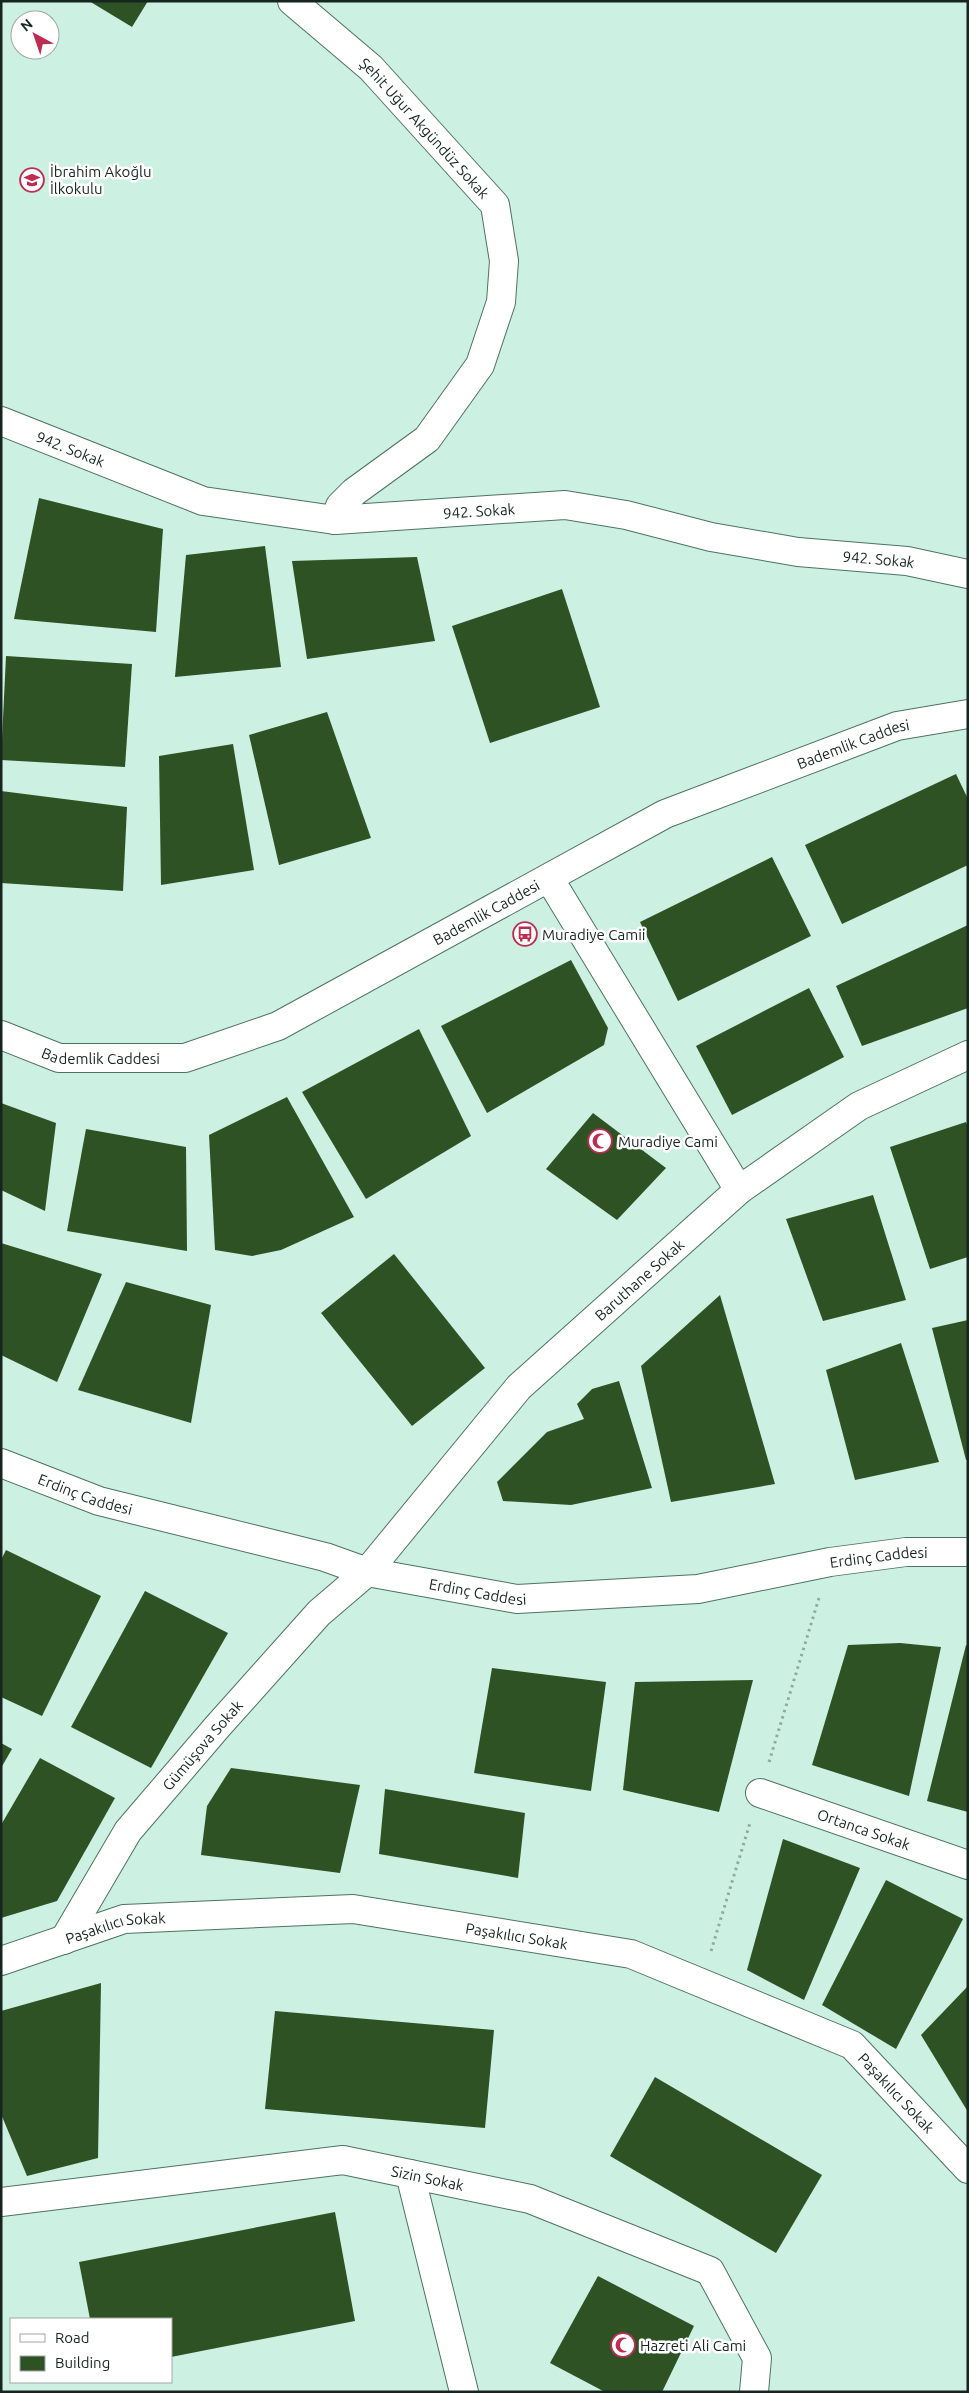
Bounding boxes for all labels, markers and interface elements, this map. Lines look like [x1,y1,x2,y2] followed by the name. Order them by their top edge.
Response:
[10,10,60,60] north arrow
[17,16,36,35] text: N
[357,54,493,202] street label: Şehit Uğur Akgündüz Sokak
[50,163,152,197] place label: İbrahim Akoğlu İlkokulu
[19,167,45,193] school or university icon: İbrahim Akoğlu İlkokulu
[34,427,108,470] street label: 942. Sokak
[443,500,516,521] street label: 942. Sokak
[842,547,917,571] street label: 942. Sokak
[794,716,911,772] street label: Bademlik Caddesi
[430,876,542,948] street label: Bademlik Caddesi
[512,921,538,947] bus stop icon: Muradiye Camii
[542,926,645,943] place label: Muradiye Camii
[39,1044,160,1067] street label: Bademlik Caddesi
[587,1128,613,1154] mosque icon: Muradiye Cami
[618,1133,718,1150] place label: Muradiye Cami
[591,1235,687,1324] street label: Baruthane Sokak
[36,1470,134,1517] street label: Erdinç Caddesi
[829,1543,928,1570] street label: Erdinç Caddesi
[428,1575,527,1608] street label: Erdinç Caddesi
[159,1696,246,1793] street label: Gümüşova Sokak
[815,1805,913,1853] street label: Ortanca Sokak
[63,1909,166,1947] street label: Paşakılıcı Sokak
[464,1919,569,1952] street label: Paşakılıcı Sokak
[855,2049,938,2136] street label: Paşakılıcı Sokak
[390,2162,466,2194] street label: Sizin Sokak
[10,2318,172,2383] legend
[55,2329,90,2346] text: Road
[610,2332,636,2358] mosque icon: Hazreti Ali Cami
[640,2337,746,2354] place label: Hazreti Ali Cami
[55,2354,110,2371] text: Building

